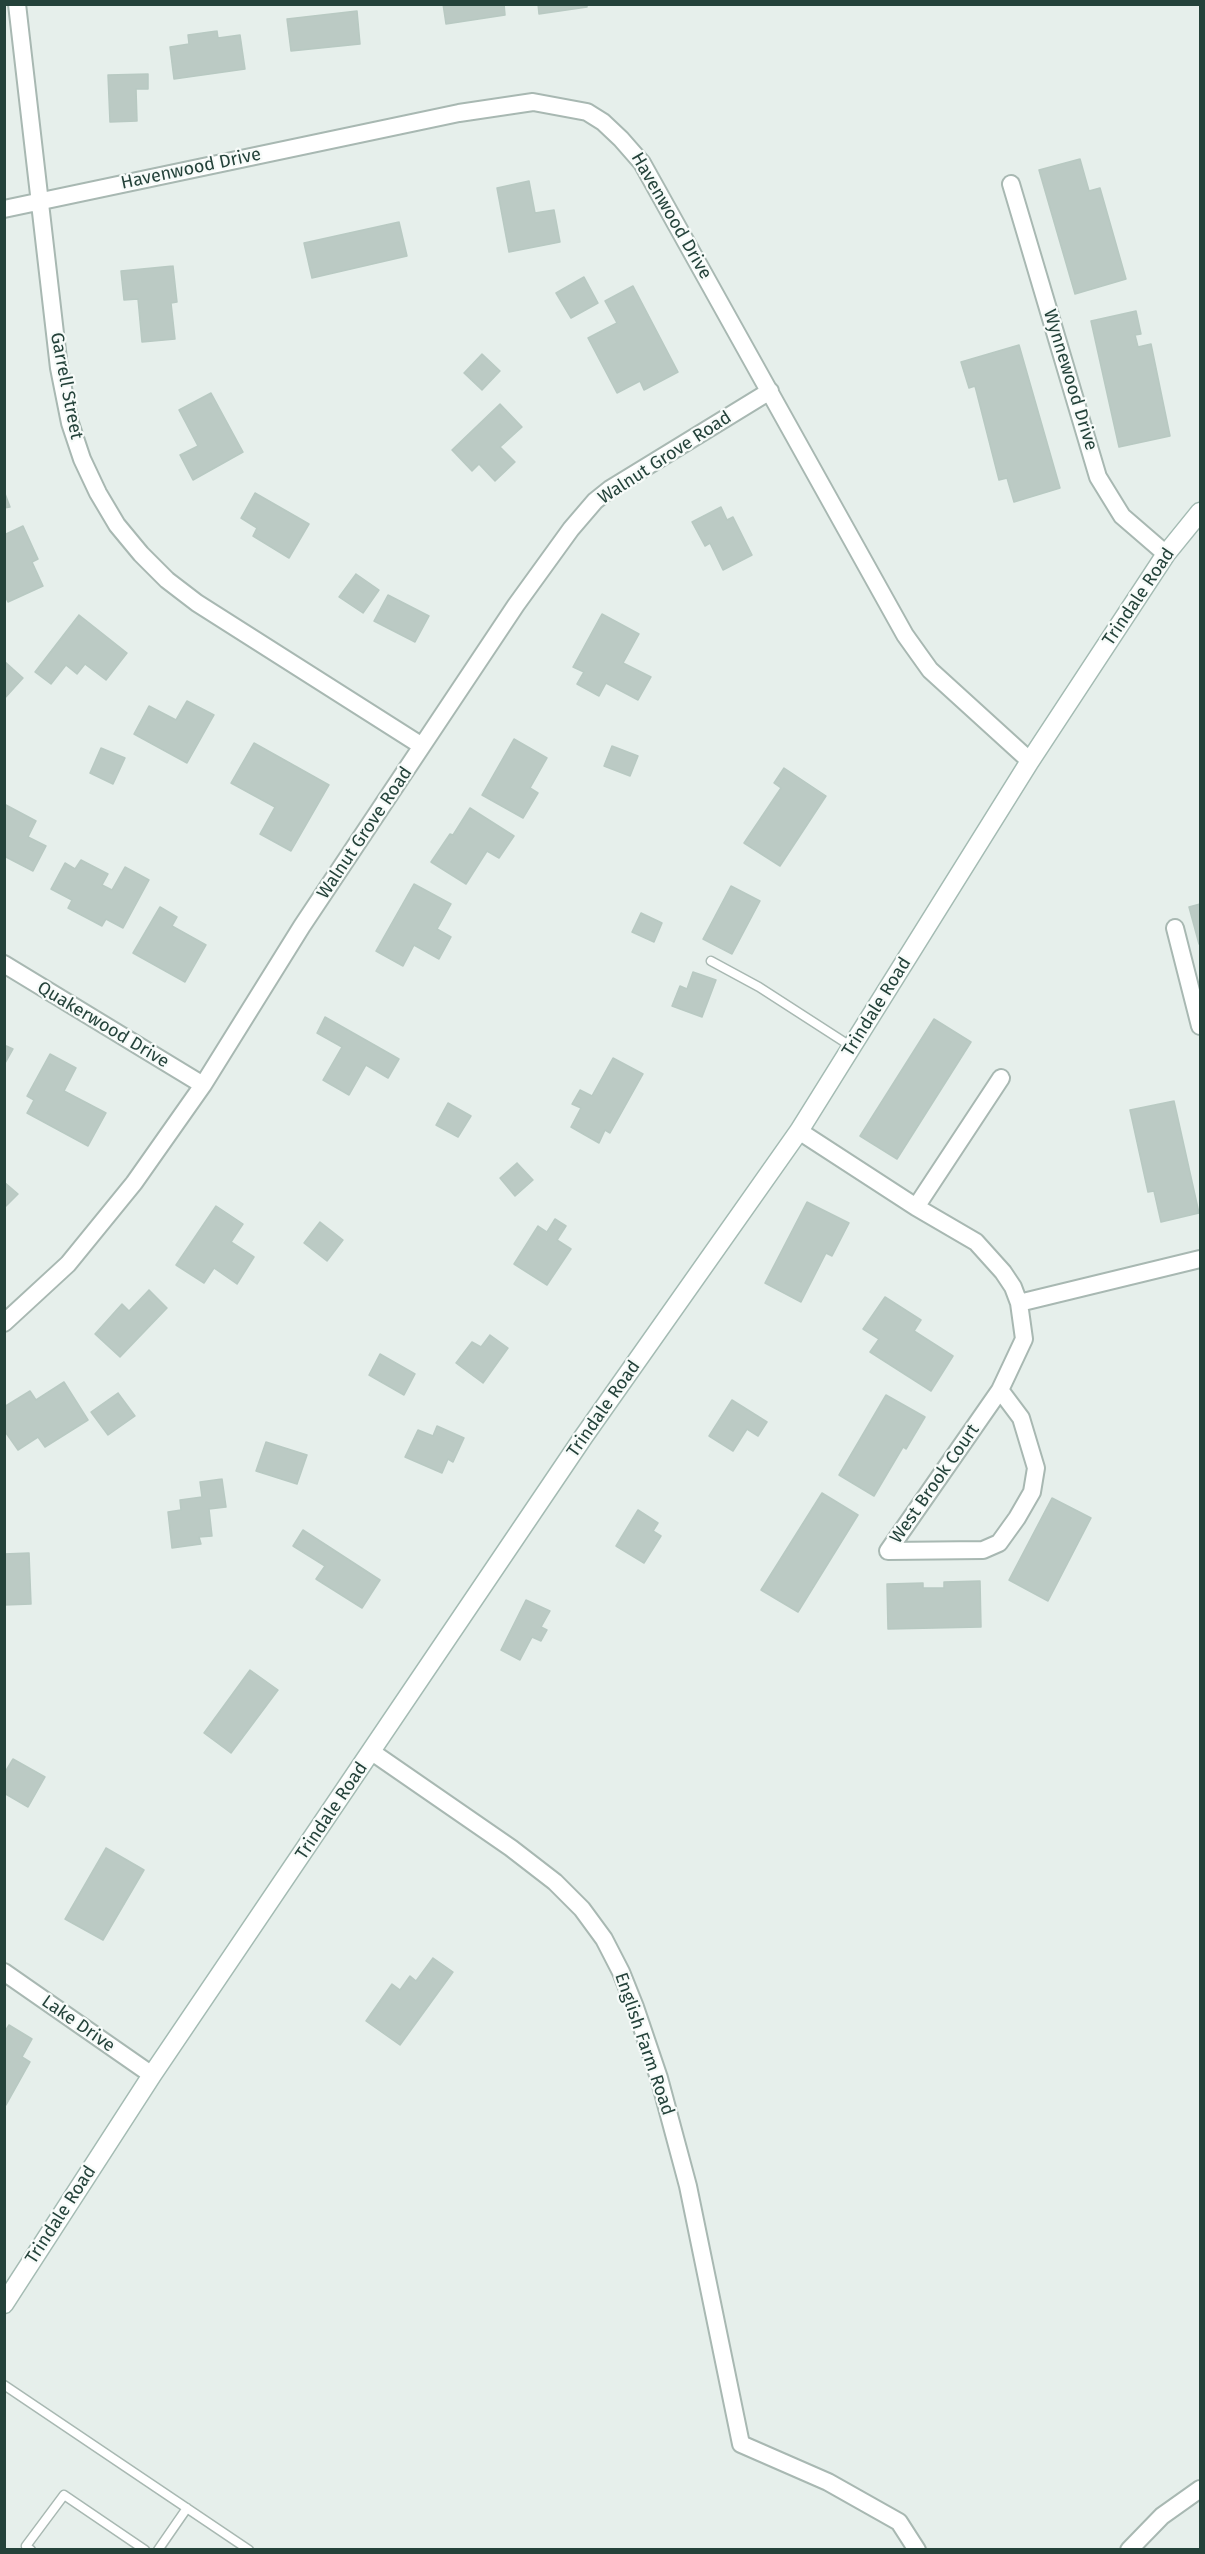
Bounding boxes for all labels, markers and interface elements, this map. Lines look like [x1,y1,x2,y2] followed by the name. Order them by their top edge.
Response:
[119,144,263,194] street label: Havenwood Drive
[626,149,716,283] street label: Havenwood Drive
[1038,307,1102,453] street label: Wynnewood Drive
[45,331,87,441] street label: Garrell Street
[594,407,736,509] street label: Walnut Grove Road
[1098,544,1180,650] street label: Trindale Road
[313,763,417,903] street label: Walnut Grove Road
[838,953,916,1061] street label: Trindale Road
[33,977,173,1073] street label: Quakerwood Drive
[563,1357,645,1461] street label: Trindale Road
[886,1420,984,1548] street label: West Brook Court
[291,1758,373,1864] street label: Trindale Road
[609,1970,679,2118] street label: English Farm Road
[37,1991,119,2057] street label: Lake Drive
[21,2162,101,2268] street label: Trindale Road

